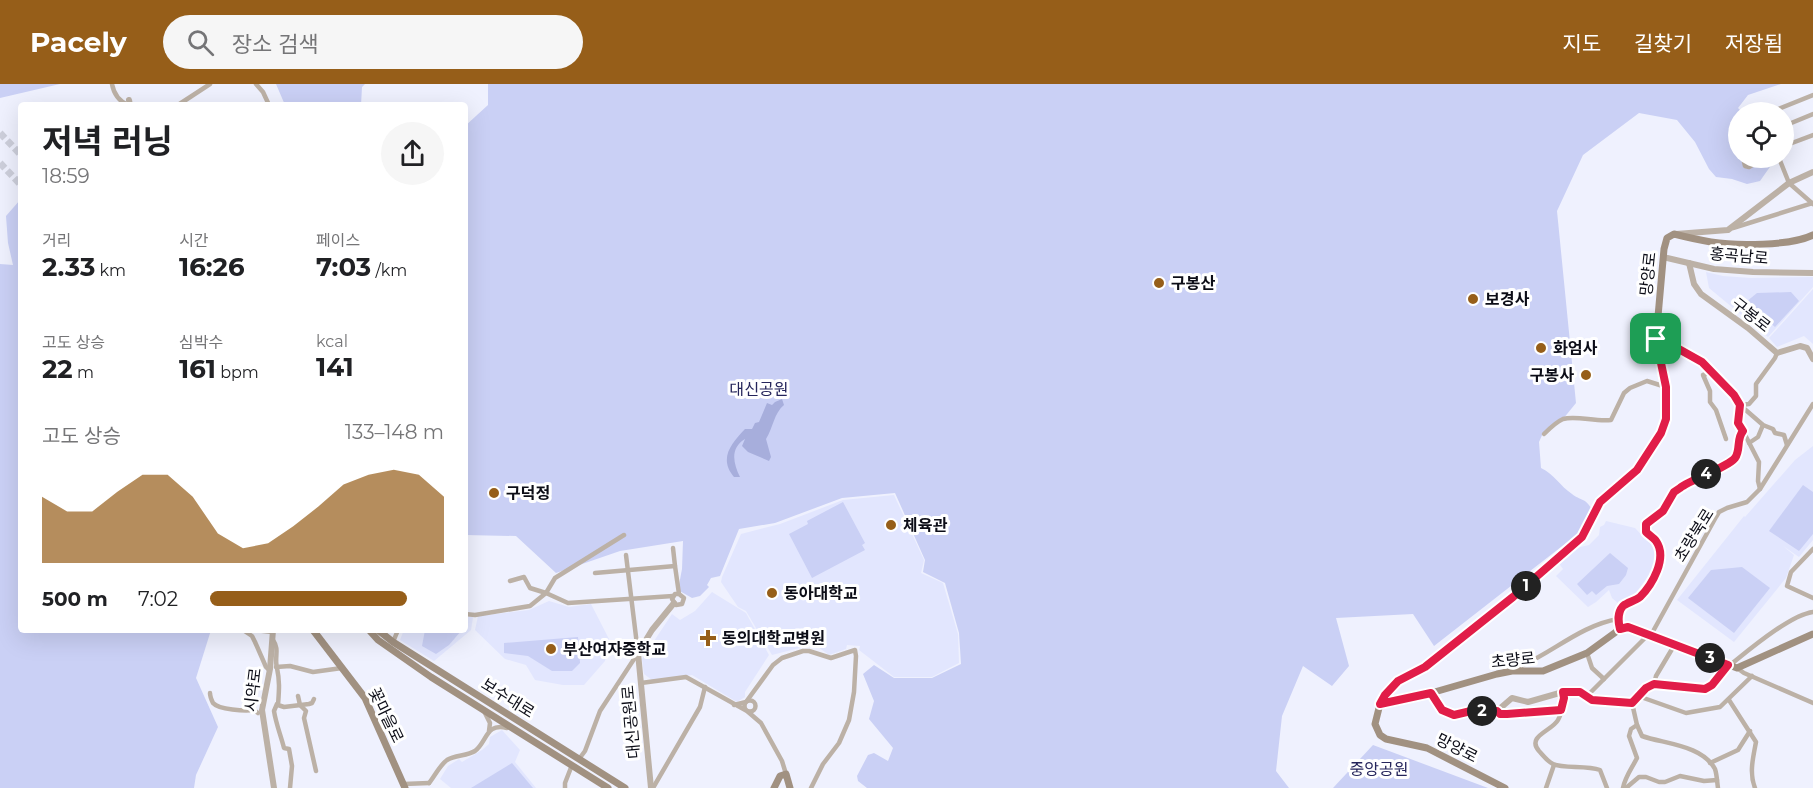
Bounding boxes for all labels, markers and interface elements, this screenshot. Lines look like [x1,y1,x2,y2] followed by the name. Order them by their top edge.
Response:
[163,15,583,69] search box
[30,25,127,59] text: Pacely
[184,26,217,59] icon: search
[232,31,318,58] text: 장소 검색
[1562,31,1601,56] text: 지도
[1634,31,1692,56] text: 길찾기
[1725,31,1783,56] text: 저장됨
[1728,102,1794,168] map controls
[1728,102,1794,168] button: locate
[42,121,173,161] text: 저녁 러닝
[381,122,444,185] button: share
[42,164,90,188] text: 18:59
[42,231,71,250] text: 거리
[179,231,208,250] text: 시간
[316,231,360,250] text: 페이스
[1709,244,1769,268] street label: 홍곡남로
[42,251,95,283] text: 2.33
[179,251,244,283] text: 16:26
[316,251,371,283] text: 7:03
[1636,251,1660,297] street label: 망양로
[95,261,126,280] text: km
[371,261,407,280] text: /km
[1171,274,1215,293] place label: 구봉산
[1152,276,1166,290] marker: 구봉산
[1485,290,1529,309] place label: 보경사
[1466,292,1480,306] marker: 보경사
[1728,294,1774,336] street label: 구봉로
[1630,313,1681,364] pin
[1639,322,1672,355] icon: arrive
[316,332,348,351] text: kcal
[42,333,105,352] text: 고도 상승
[179,333,223,352] text: 심박수
[1553,339,1597,358] place label: 화엄사
[1534,341,1548,355] marker: 화엄사
[316,351,354,383] text: 141
[42,353,73,385] text: 22
[179,353,216,385] text: 161
[73,363,94,382] text: m
[216,363,259,382] text: bpm
[1530,366,1574,385] place label: 구봉사
[1579,368,1593,382] marker: 구봉사
[730,380,788,399] park label: 대신공원
[345,420,444,444] text: 133–148 m
[42,424,121,448] text: 고도 상승
[1691,459,1721,489] pin: 4
[1700,464,1712,483] text: 4
[506,484,550,503] place label: 구덕정
[487,486,501,500] marker: 구덕정
[1670,505,1718,565] street label: 초량북로
[903,516,947,535] place label: 체육관
[884,518,898,532] marker: 체육관
[1511,571,1541,601] pin: 1
[1523,576,1529,595] text: 1
[784,584,858,603] place label: 동아대학교
[765,586,779,600] marker: 동아대학교
[42,587,108,611] text: 500 m
[138,587,178,611] text: 7:02
[699,629,717,647] marker: 동의대학교병원
[722,629,825,648] place label: 동의대학교병원
[563,640,666,659] place label: 부산여자중학교
[544,642,558,656] marker: 부산여자중학교
[1695,643,1725,673] pin: 3
[1490,648,1536,672] street label: 초량로
[1705,648,1715,667] text: 3
[241,667,265,713] street label: 시약로
[478,674,538,722] street label: 보수대로
[365,684,408,746] street label: 꽃마을로
[618,684,644,759] street label: 대신공원로
[1467,696,1497,726] pin: 2
[1477,701,1487,720] text: 2
[1433,730,1481,767] street label: 망양로
[1350,760,1408,779] park label: 중앙공원

